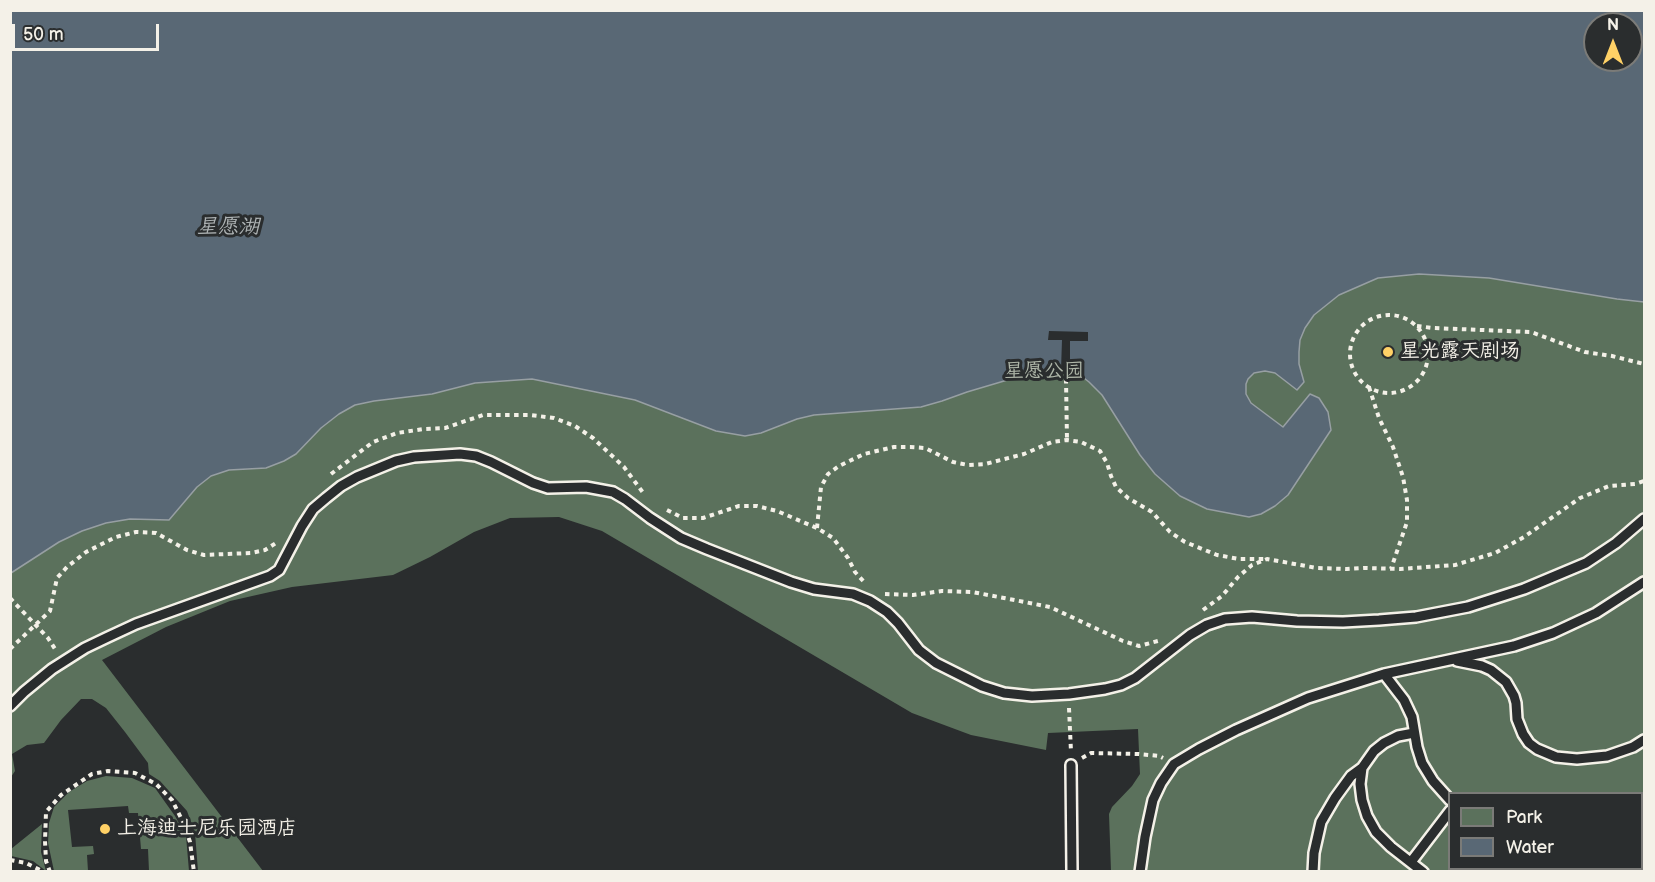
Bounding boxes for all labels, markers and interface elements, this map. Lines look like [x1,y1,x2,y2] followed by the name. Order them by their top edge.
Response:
[15,12,162,50] scale bar
[1583,12,1643,72] north arrow
[1607,16,1619,35] text: N
[23,24,64,45] text: 50 m
[197,215,259,241] water label: 星愿湖
[1400,340,1520,364] place label: 星光露天剧场
[1381,345,1395,359] marker: 星光露天剧场
[1004,360,1084,384] park label: 星愿公园
[1448,792,1643,870] legend
[1506,807,1542,828] text: Park
[117,817,297,841] place label: 上海迪士尼乐园酒店
[98,822,112,836] marker: 上海迪士尼乐园酒店
[1506,837,1554,858] text: Water

